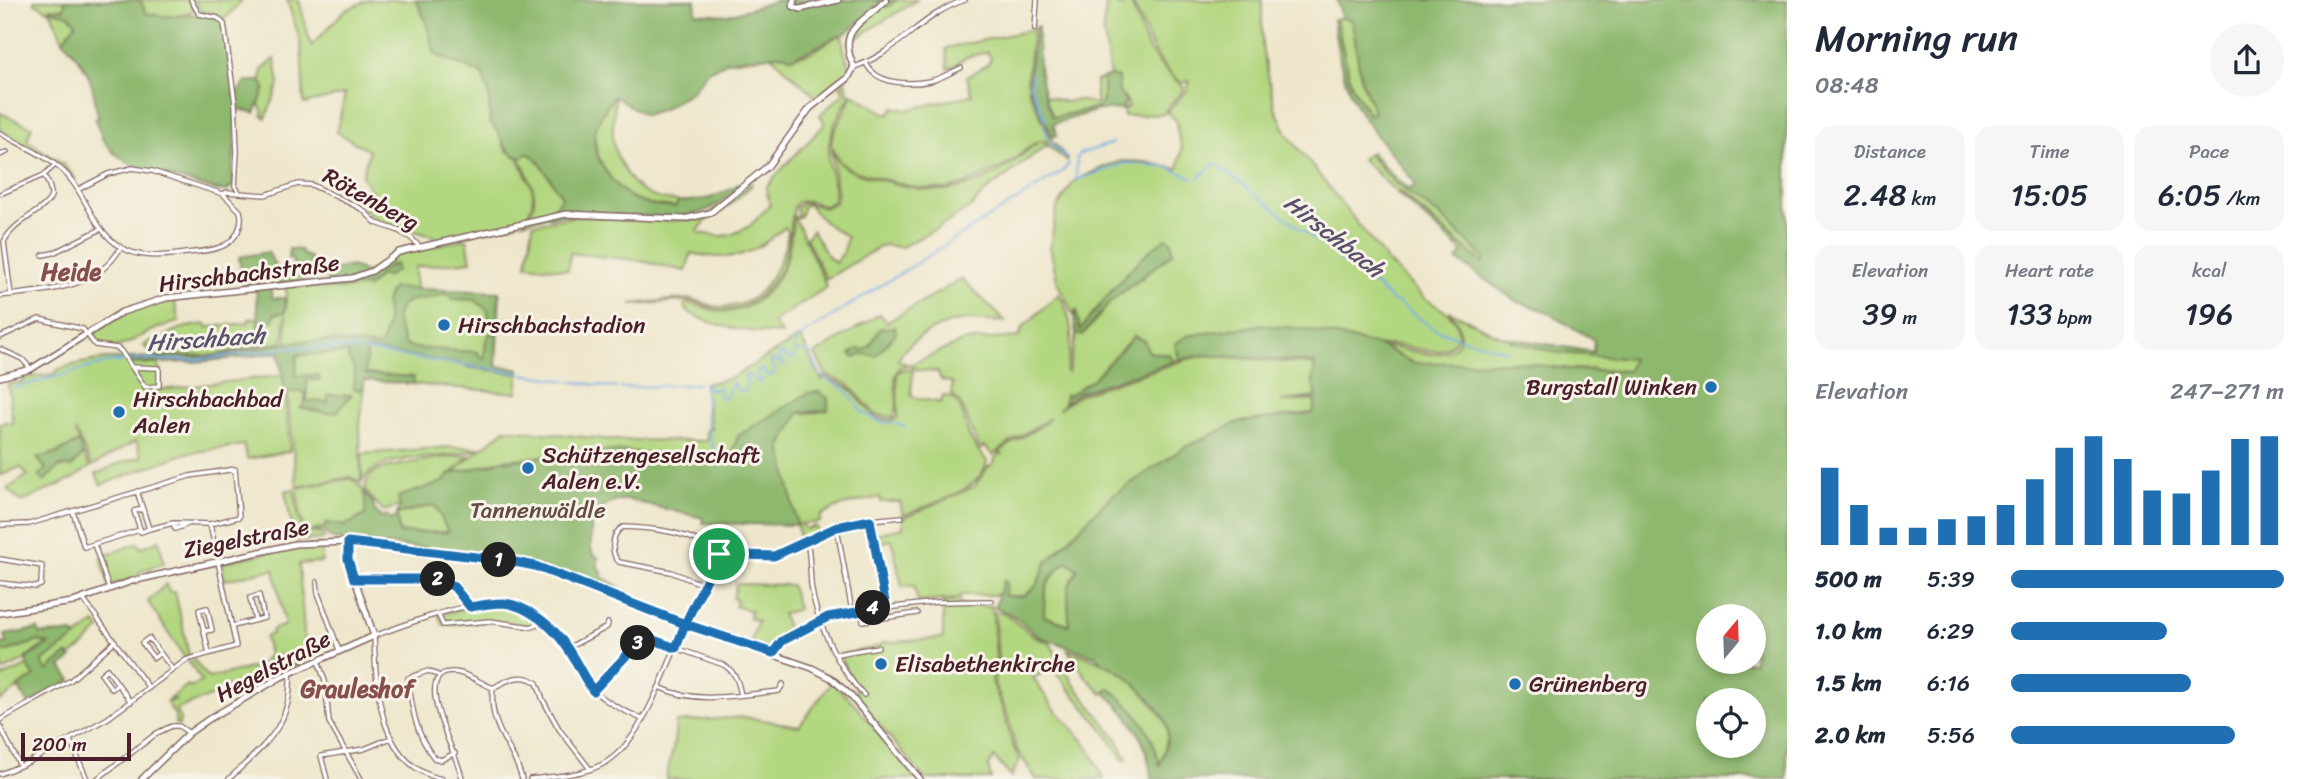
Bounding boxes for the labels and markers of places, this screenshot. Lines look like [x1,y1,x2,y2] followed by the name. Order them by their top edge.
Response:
[458,305,645,346] place label: Hirschbachstadion
[436,317,452,333] marker: Hirschbachstadion
[1526,367,1698,408] place label: Burgstall Winken
[132,379,284,446] place label: Hirschbachbad Aalen
[1703,379,1719,395] marker: Burgstall Winken
[111,404,127,420] marker: Hirschbachbad Aalen
[541,435,761,502] place label: Schützengesellschaft Aalen e.V.
[520,460,536,476] marker: Schützengesellschaft Aalen e.V.
[689,524,749,584] pin
[482,542,516,578] pin: 1
[420,562,456,596] pin: 2
[856,590,890,626] pin: 4
[620,626,656,660] pin: 3
[895,644,1075,685] place label: Elisabethenkirche
[873,656,889,672] marker: Elisabethenkirche
[1529,664,1647,705] place label: Grünenberg
[1507,676,1523,692] marker: Grünenberg

